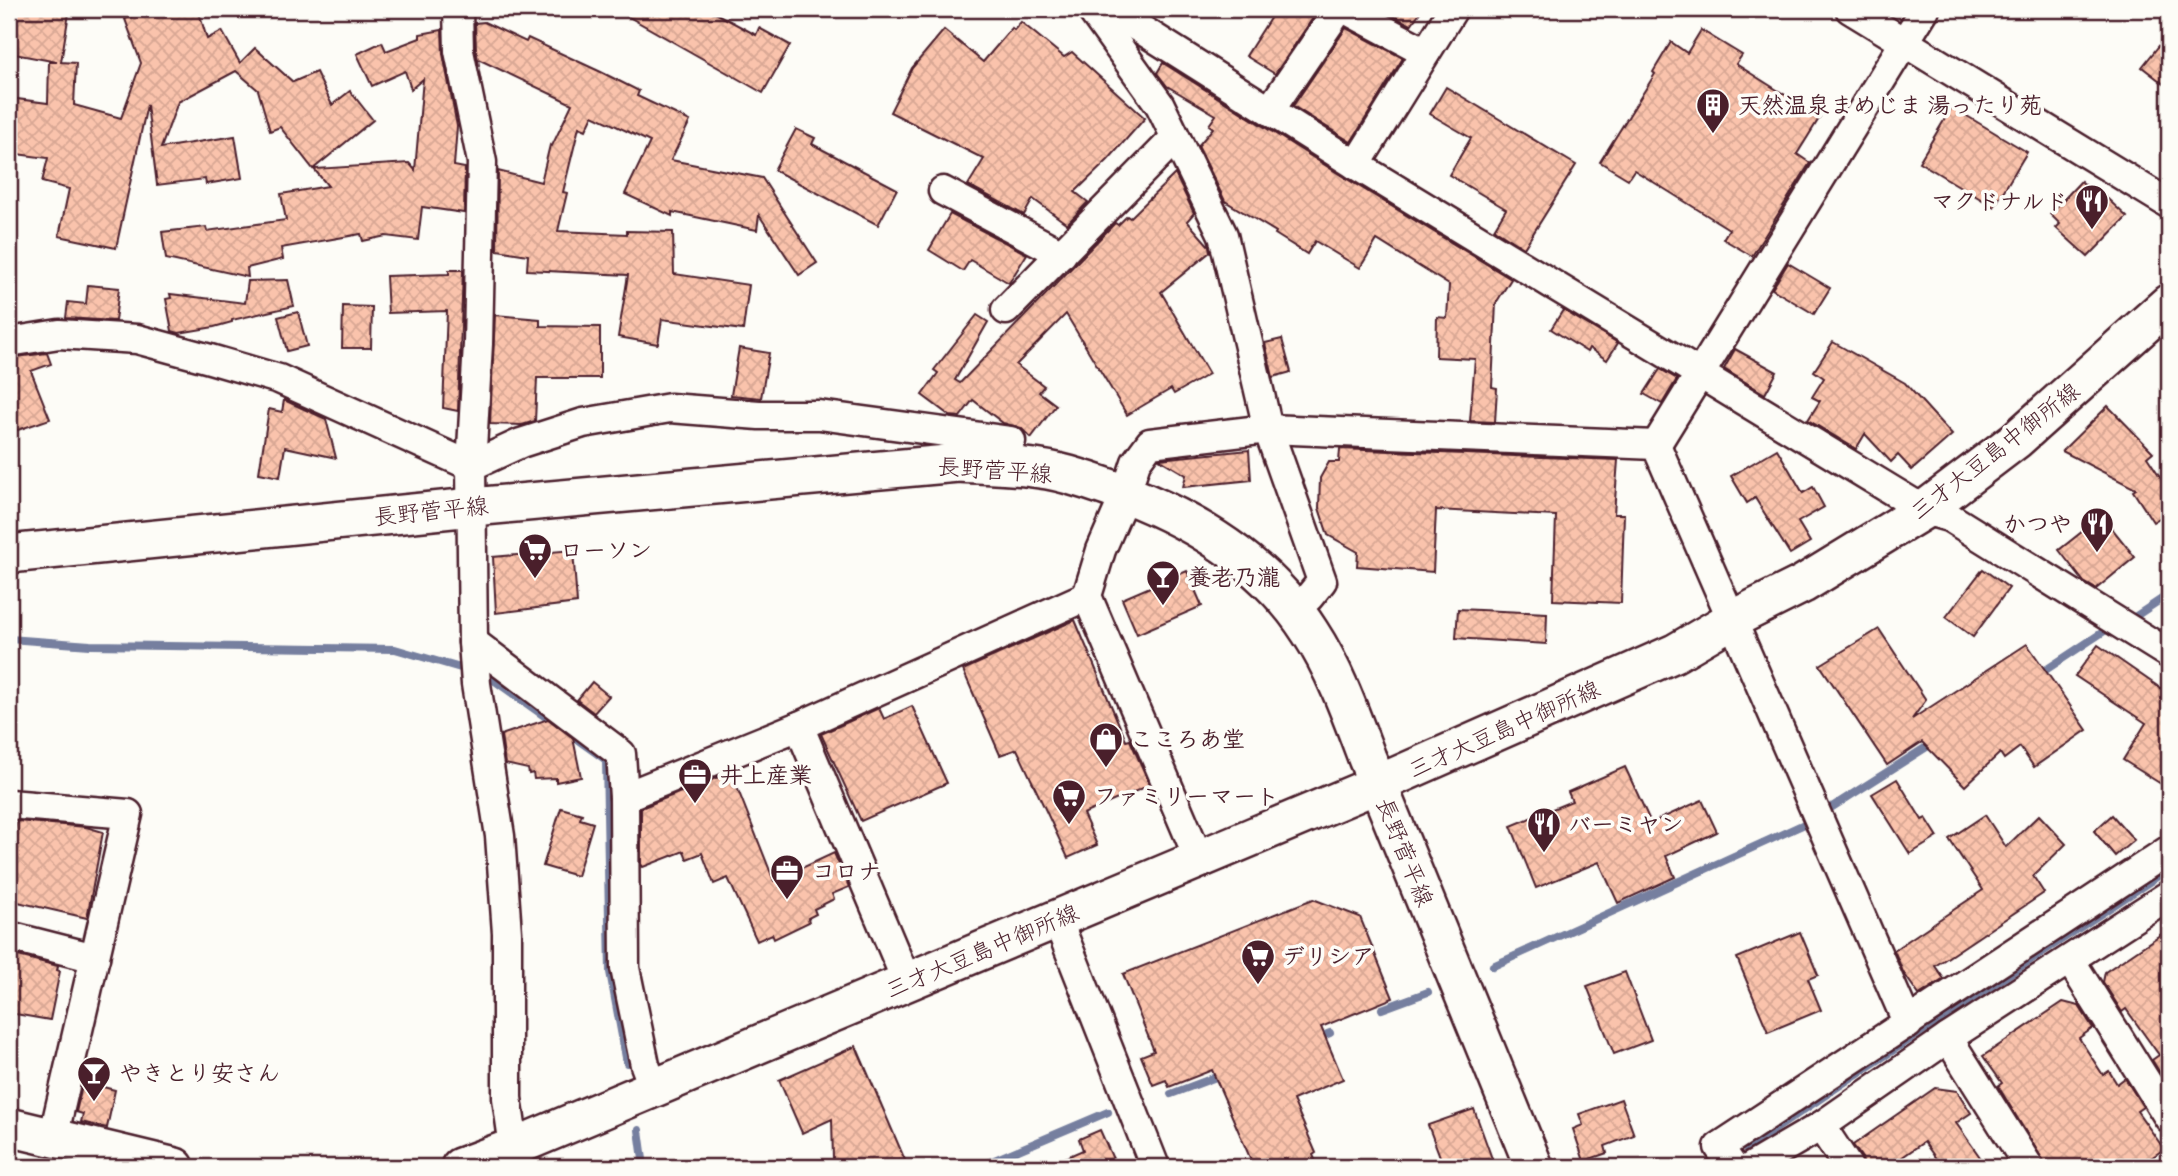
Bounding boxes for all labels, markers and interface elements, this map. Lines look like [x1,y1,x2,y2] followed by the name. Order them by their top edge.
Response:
[1694,86,1732,135] building icon: 天然温泉まめじま 湯ったり苑
[1738,91,2042,119] place label: 天然温泉まめじま 湯ったり苑
[2073,182,2111,231] restaurant icon: マクドナルド
[1931,187,2068,215] place label: マクドナルド
[1905,376,2085,526] street label: 三才大豆島中御所線
[937,452,1053,488] street label: 長野菅平線
[372,491,490,531] street label: 長野菅平線
[2078,505,2116,554] restaurant icon: かつや
[2003,510,2072,538] place label: かつや
[516,531,554,580] supermarket icon: ローソン
[560,536,652,564] place label: ローソン
[1144,558,1182,607] bar icon: 養老乃瀧
[1188,563,1280,591] place label: 養老乃瀧
[1404,674,1604,784] street label: 三才大豆島中御所線
[1087,720,1125,769] shop icon: こころあ堂
[1130,725,1245,753] place label: こころあ堂
[676,756,714,805] office icon: 井上産業
[720,761,812,789] place label: 井上産業
[1050,777,1088,826] supermarket icon: ファミリーマート
[1094,782,1279,810] place label: ファミリーマート
[1370,793,1440,911] street label: 長野菅平線
[1525,805,1563,854] restaurant icon: バーミヤン
[1568,810,1683,838] place label: バーミヤン
[768,852,806,901] office icon: コロナ
[812,857,881,885] place label: コロナ
[881,898,1083,1004] street label: 三才大豆島中御所線
[1239,937,1277,986] supermarket icon: デリシア
[1282,942,1374,970] place label: デリシア
[75,1054,113,1103] bar icon: やきとり安さん
[119,1059,280,1087] place label: やきとり安さん

